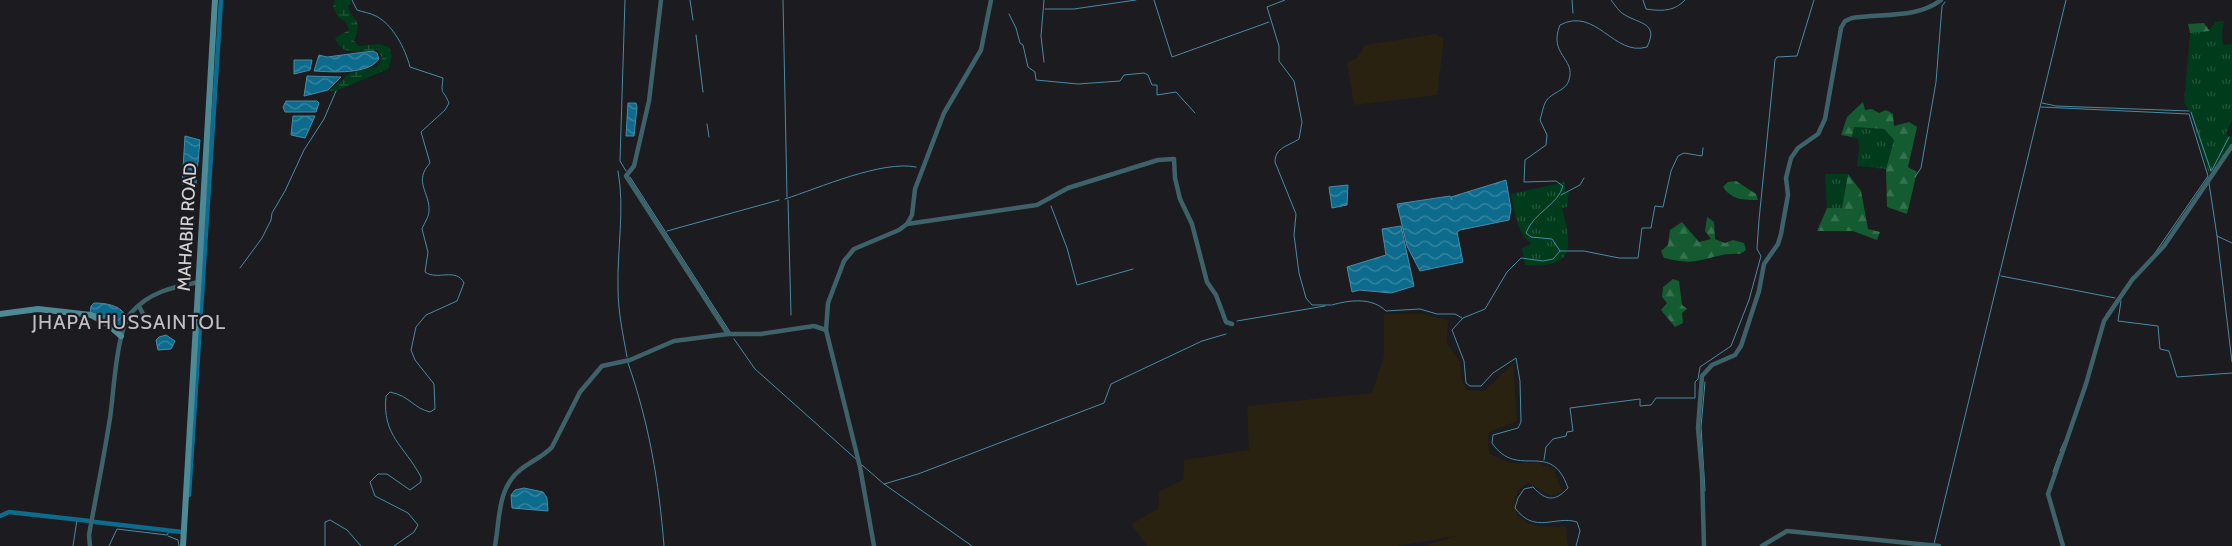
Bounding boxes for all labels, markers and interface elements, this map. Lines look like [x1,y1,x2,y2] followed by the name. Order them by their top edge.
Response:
[173,162,201,292] street label: MAHABIR ROAD
[31,310,226,334] district label: JHAPA HUSSAINTOL

